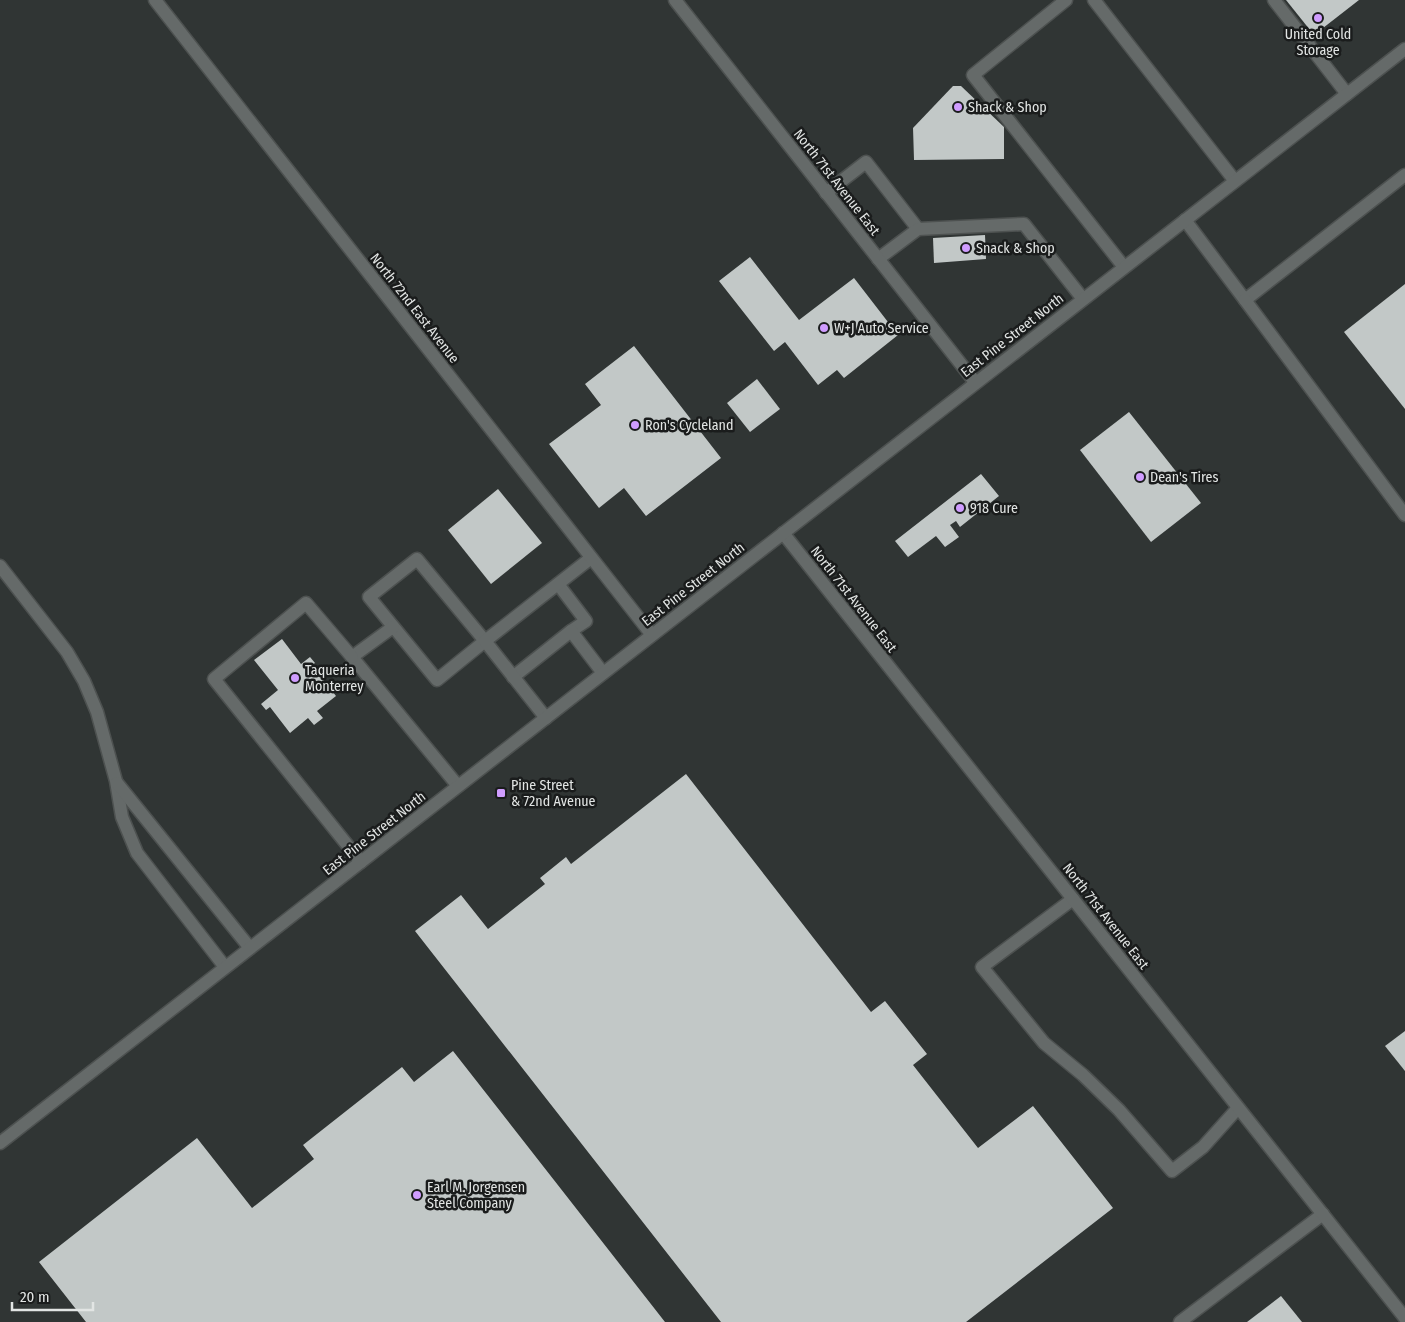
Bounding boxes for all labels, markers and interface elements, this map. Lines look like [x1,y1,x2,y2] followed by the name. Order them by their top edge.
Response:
[1312,12,1324,24] marker: United Cold Storage
[1285,26,1351,59] place label: United Cold Storage
[968,99,1047,116] place label: Shack & Shop
[952,101,964,113] marker: Shack & Shop
[790,126,884,239] street label: North 71st Avenue East
[976,240,1055,257] place label: Snack & Shop
[960,242,972,254] marker: Snack & Shop
[366,250,463,367] street label: North 72nd East Avenue
[957,290,1067,381] street label: East Pine Street North
[834,320,929,337] place label: W+J Auto Service
[818,322,830,334] marker: W+J Auto Service
[645,417,733,434] place label: Ron's Cycleland
[629,419,641,431] marker: Ron's Cycleland
[1150,469,1218,486] place label: Dean's Tires
[1134,471,1146,483] marker: Dean's Tires
[970,500,1018,517] place label: 918 Cure
[954,502,966,514] marker: 918 Cure
[638,539,748,630] street label: East Pine Street North
[807,543,901,656] street label: North 71st Avenue East
[305,662,364,695] place label: Taqueria Monterrey
[289,672,301,684] marker: Taqueria Monterrey
[511,777,596,810] place label: Pine Street & 72nd Avenue
[495,787,507,799] marker: Pine Street & 72nd Avenue
[319,788,429,879] street label: East Pine Street North
[1059,860,1153,973] street label: North 71st Avenue East
[427,1179,525,1212] place label: Earl M. Jorgensen Steel Company
[411,1189,423,1201] marker: Earl M. Jorgensen Steel Company
[12,1280,94,1312] scale bar
[20,1288,50,1306] text: 20 m

